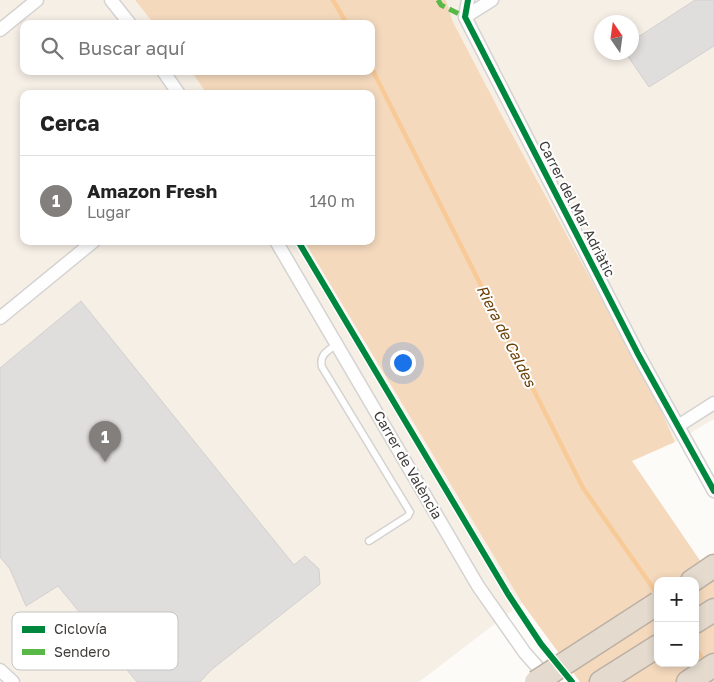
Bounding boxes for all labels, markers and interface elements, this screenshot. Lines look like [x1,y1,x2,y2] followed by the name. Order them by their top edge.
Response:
[594,15,639,60] north arrow
[20,20,375,75] search box
[38,34,66,62] icon: search
[78,36,185,59] text: Buscar aquí
[40,110,99,136] text: Cerca
[536,138,619,280] street label: Carrer del Mar Adriàtic
[87,179,217,202] text: Amazon Fresh
[52,191,60,211] text: 1
[309,191,355,211] text: 140 m
[87,202,131,222] text: Lugar
[474,282,541,390] water label: Riera de Caldes
[390,350,416,376] your location
[370,408,446,522] street label: Carrer de València
[89,421,121,462] pin: 1
[654,577,699,667] map controls
[654,577,699,622] button: +
[12,612,178,670] legend
[54,620,107,637] text: Ciclovía
[654,622,699,667] button: −
[54,643,110,660] text: Sendero

